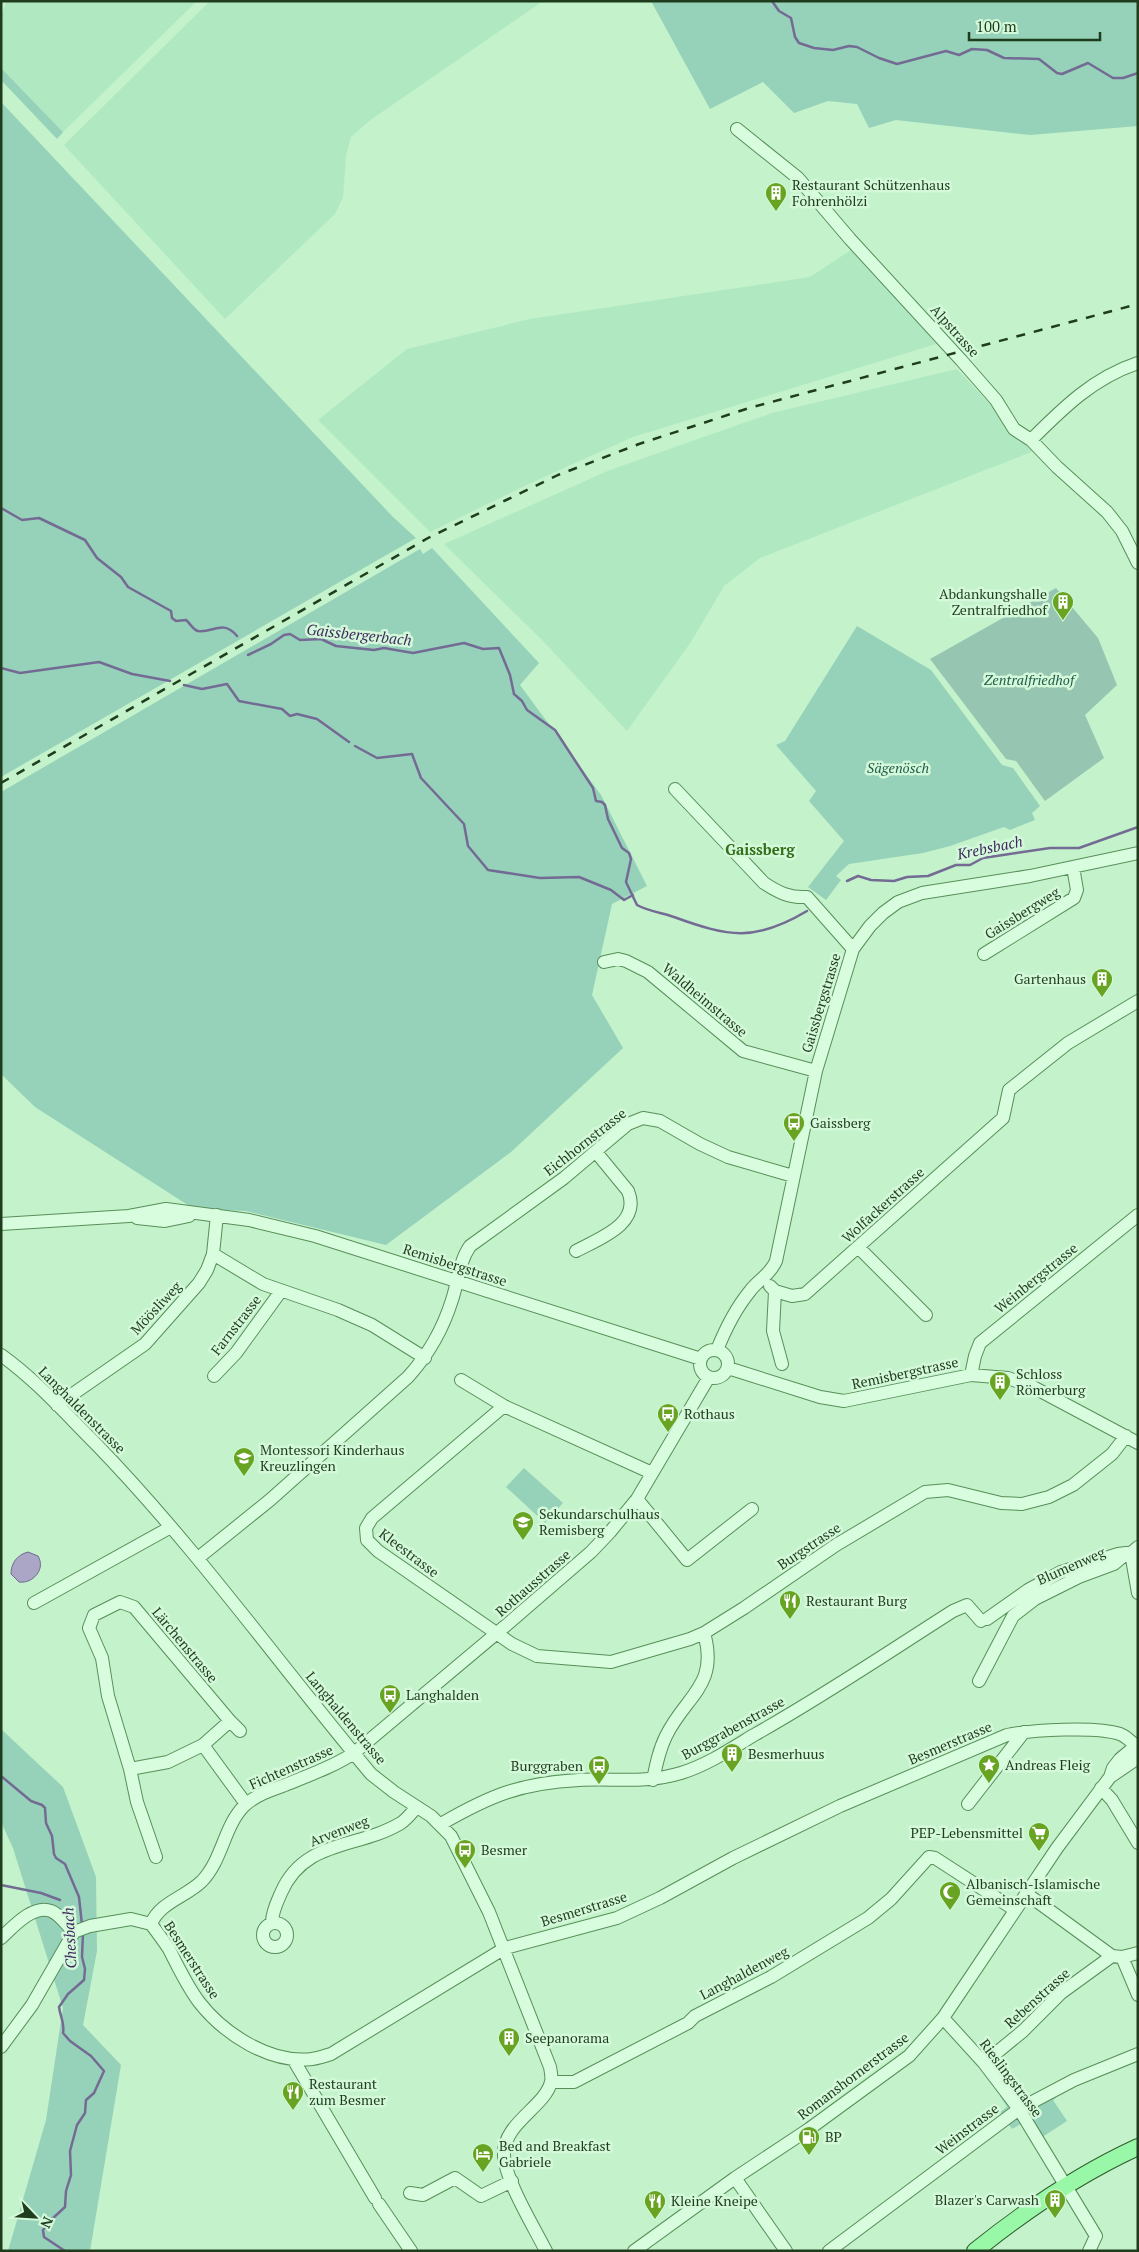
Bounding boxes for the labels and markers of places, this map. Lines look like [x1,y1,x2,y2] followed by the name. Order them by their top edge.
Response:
[792,175,950,210] place label: Restaurant Schützenhaus Fohrenhölzi
[764,181,788,212] building icon: Restaurant Schützenhaus Fohrenhölzi
[939,584,1048,619] place label: Abdankungshalle Zentralfriedhof
[1051,590,1075,621] building icon: Abdankungshalle Zentralfriedhof
[1090,967,1114,998] building icon: Gartenhaus
[1014,969,1086,988] place label: Gartenhaus
[782,1111,806,1142] bus stop icon: Gaissberg
[810,1113,871,1132] place label: Gaissberg
[1016,1364,1086,1399] place label: Schloss Römerburg
[988,1370,1012,1401] building icon: Schloss Römerburg
[656,1402,680,1433] bus stop icon: Rothaus
[684,1404,735,1423] place label: Rothaus
[260,1440,404,1475] place label: Montessori Kinderhaus Kreuzlingen
[232,1446,256,1477] school or university icon: Montessori Kinderhaus Kreuzlingen
[539,1504,660,1539] place label: Sekundarschulhaus Remisberg
[511,1510,535,1541] school or university icon: Sekundarschulhaus Remisberg
[778,1589,802,1620] restaurant icon: Restaurant Burg
[806,1591,907,1610] place label: Restaurant Burg
[378,1683,402,1714] bus stop icon: Langhalden
[406,1685,480,1704] place label: Langhalden
[720,1742,744,1773] building icon: Besmerhuus
[748,1744,825,1763] place label: Besmerhuus
[977,1753,1001,1784] place icon: Andreas Fleig
[587,1754,611,1785] bus stop icon: Burggraben
[1005,1755,1091,1774] place label: Andreas Fleig
[511,1756,584,1775] place label: Burggraben
[1027,1821,1051,1852] supermarket icon: PEP-Lebensmittel
[911,1823,1023,1842] place label: PEP-Lebensmittel
[453,1838,477,1869] bus stop icon: Besmer
[481,1840,528,1859] place label: Besmer
[966,1874,1100,1909] place label: Albanisch-Islamische Gemeinschaft
[938,1880,962,1911] mosque icon: Albanisch-Islamische Gemeinschaft
[497,2026,521,2057] building icon: Seepanorama
[525,2028,609,2047] place label: Seepanorama
[309,2074,386,2109] place label: Restaurant zum Besmer
[281,2080,305,2111] restaurant icon: Restaurant zum Besmer
[797,2125,821,2156] fuel station icon: BP
[825,2127,842,2146] place label: BP
[499,2136,612,2171] place label: Bed and Breakfast Gabriele
[471,2142,495,2173] hotel icon: Bed and Breakfast Gabriele
[1043,2188,1067,2219] building icon: Blazer's Carwash
[643,2189,667,2220] restaurant icon: Kleine Kneipe
[935,2190,1039,2209] place label: Blazer's Carwash
[671,2191,758,2210] place label: Kleine Kneipe

